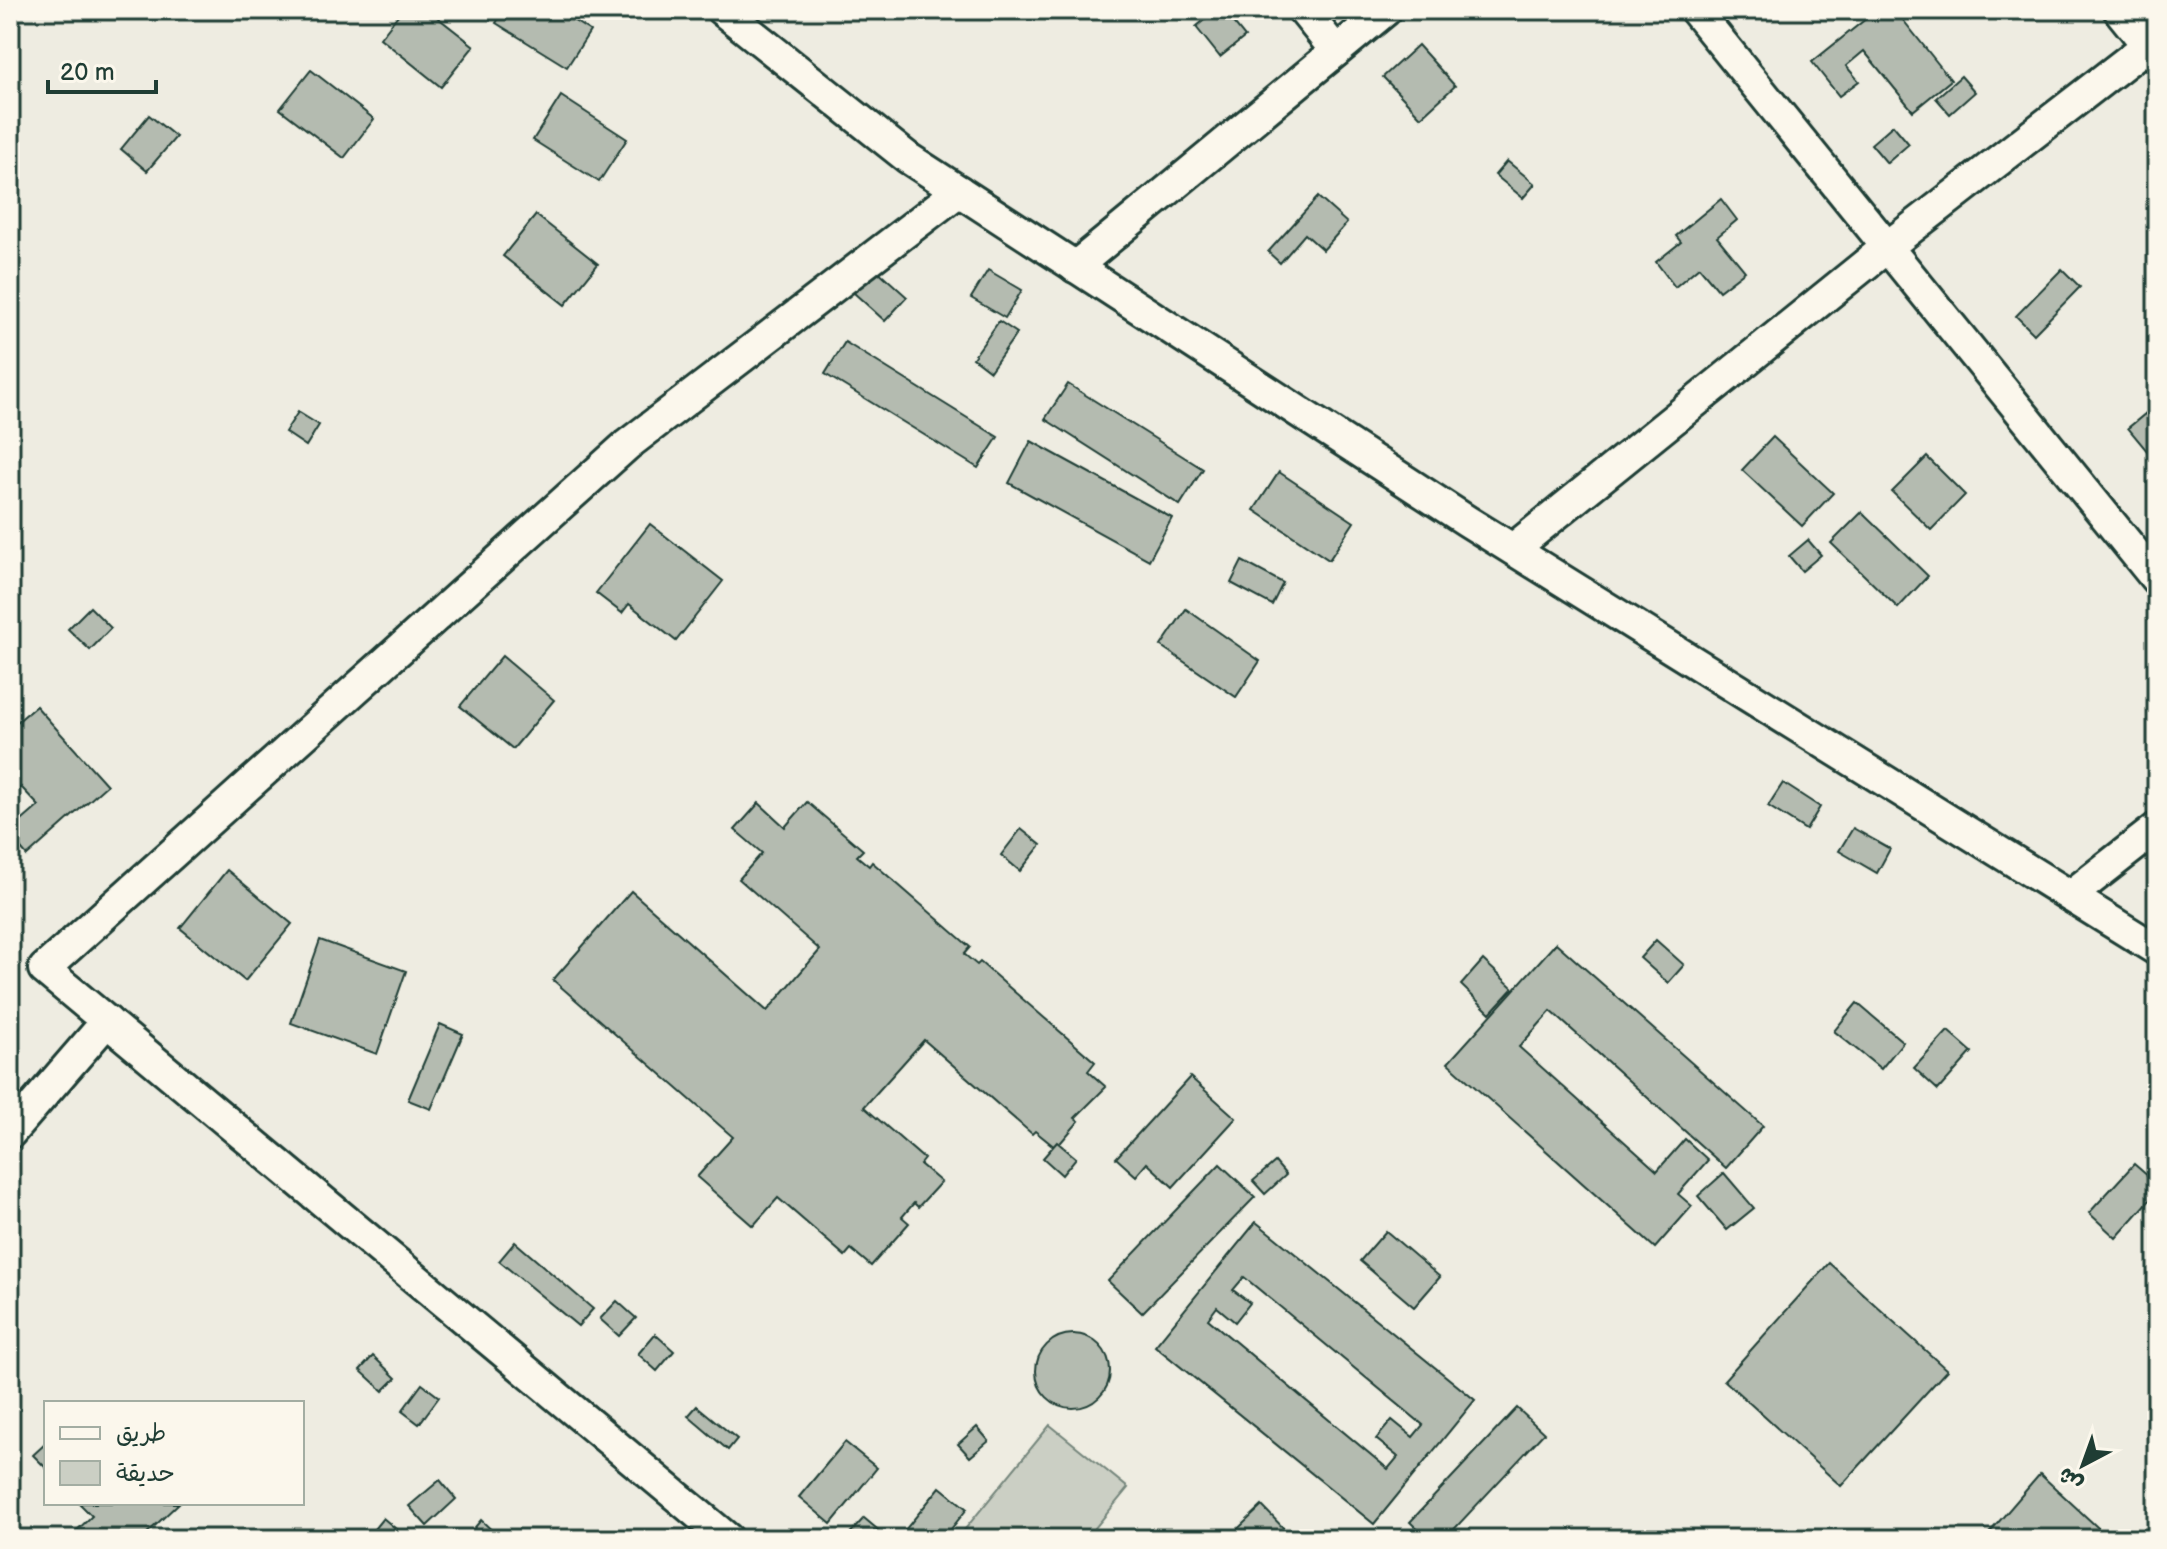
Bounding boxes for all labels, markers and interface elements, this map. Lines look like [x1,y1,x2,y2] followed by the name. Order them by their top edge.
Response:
[48,44,156,94] scale bar
[60,58,115,87] text: 20 m
[44,1401,304,1505] legend
[116,1419,166,1448] text: طريق
[2043,1425,2123,1505] north arrow
[116,1459,175,1488] text: حديقة
[2053,1461,2089,1497] text: ش

